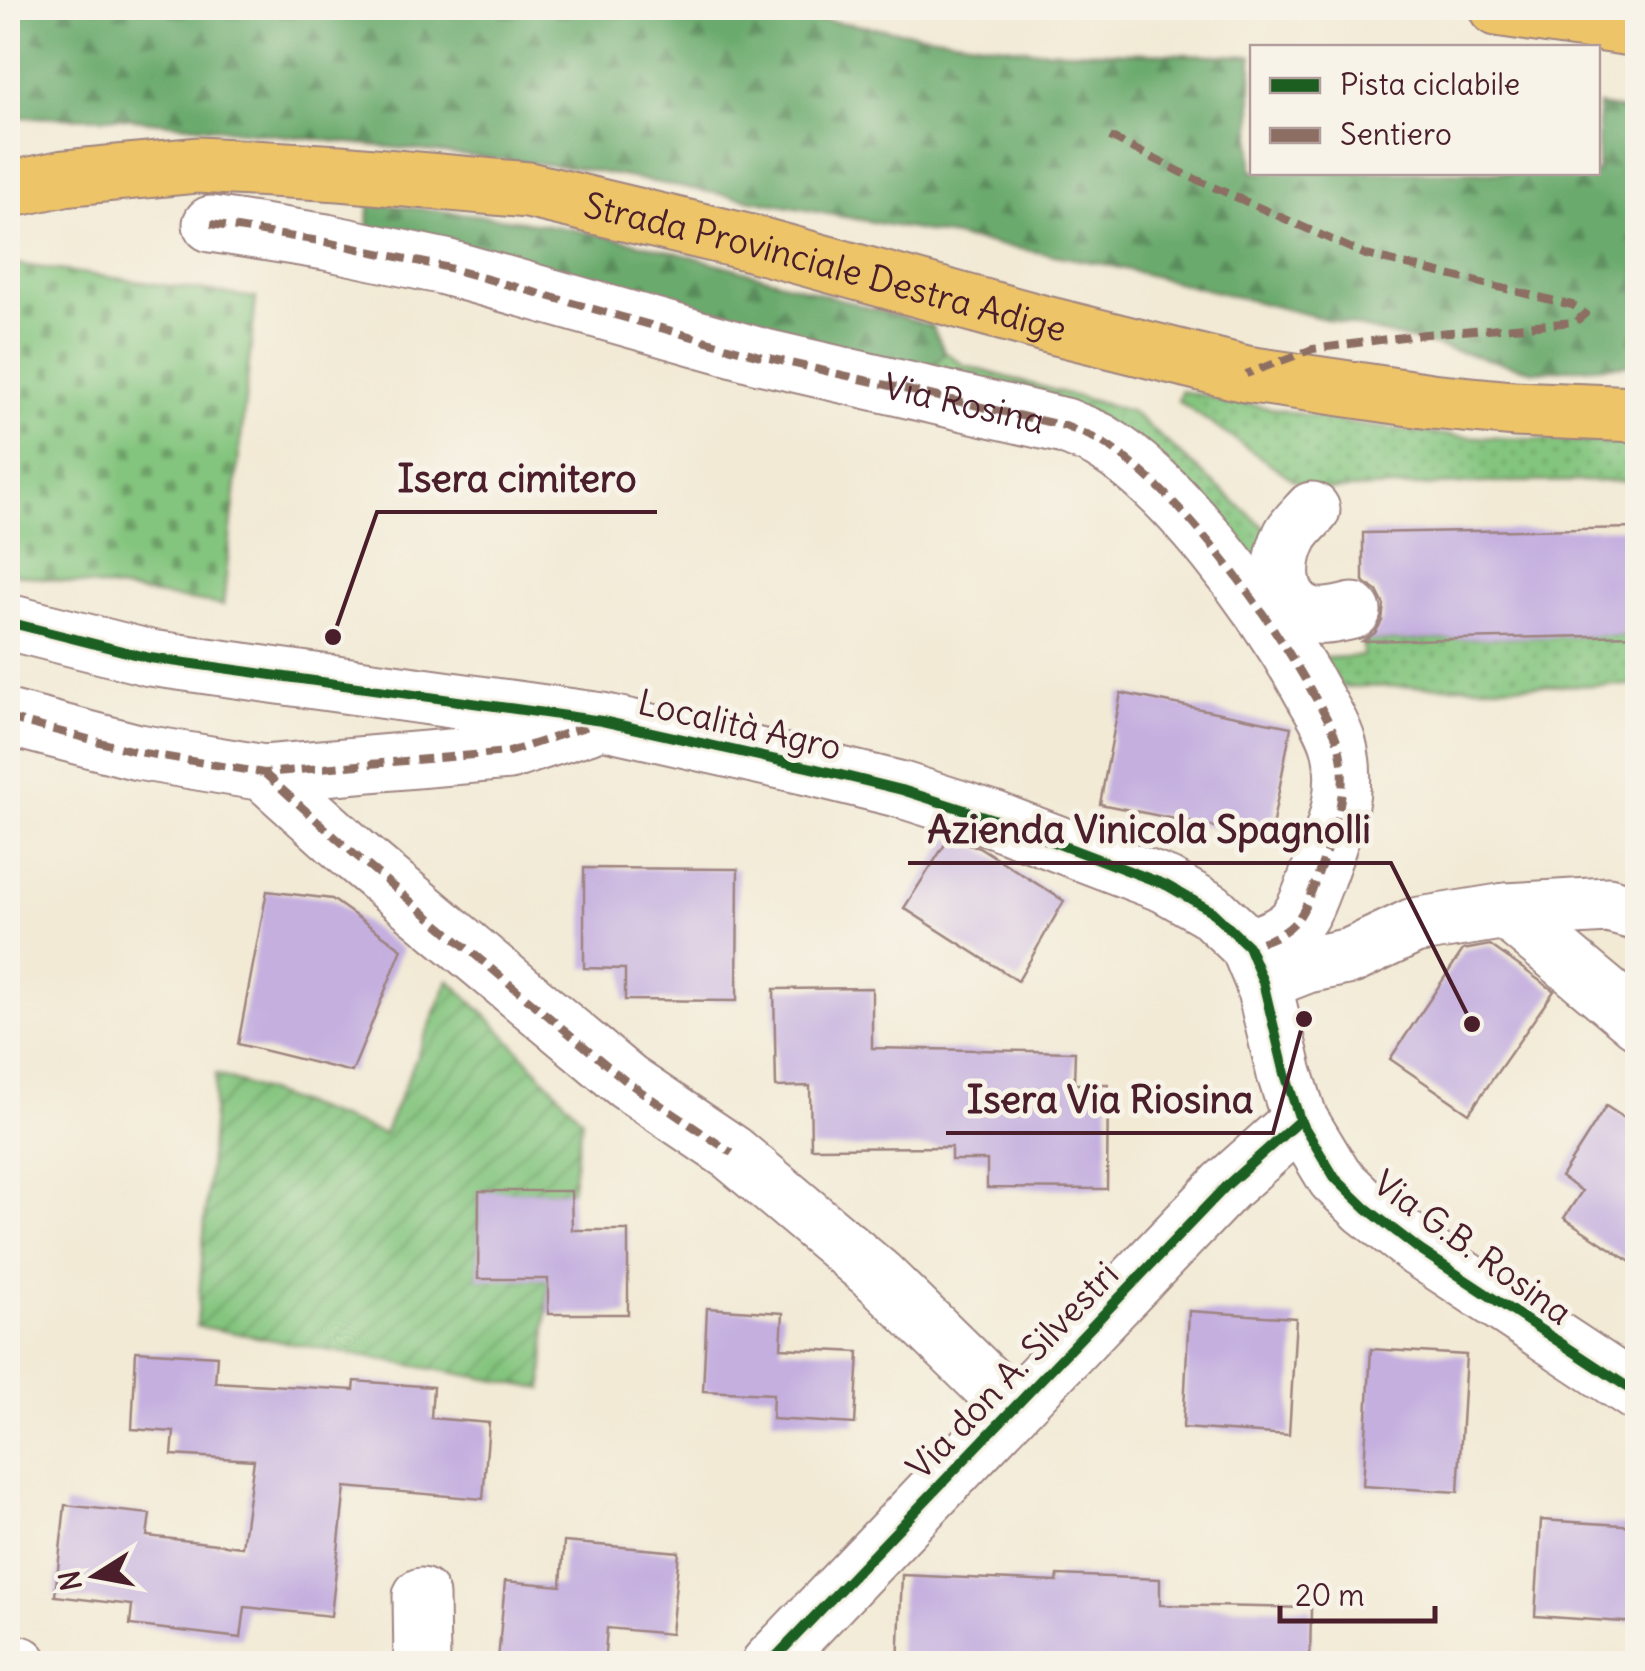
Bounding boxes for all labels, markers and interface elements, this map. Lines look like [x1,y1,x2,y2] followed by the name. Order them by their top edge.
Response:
[1250,45,1600,175] legend
[1340,65,1520,103] text: Pista ciclabile
[1340,115,1452,153] text: Sentiero
[580,182,1071,351] street label: Strada Provinciale Destra Adige
[880,363,1049,443] street label: Via Rosina
[377,444,657,512] callout: Isera cimitero
[397,455,637,502] text: Isera cimitero
[634,679,846,769] street label: Località Agro
[908,795,1391,863] callout: Azienda Vinicola Spagnolli
[927,806,1371,853] text: Azienda Vinicola Spagnolli
[946,1065,1273,1133] callout: Isera Via Riosina
[967,1076,1253,1123] text: Isera Via Riosina
[1365,1160,1581,1334] street label: Via G.B. Rosina
[897,1252,1127,1488] street label: Via don A. Silvestri
[45,1526,145,1626] north arrow
[1280,1561,1435,1623] scale bar
[51,1568,90,1594] text: N
[1295,1576,1365,1614] text: 20 m

